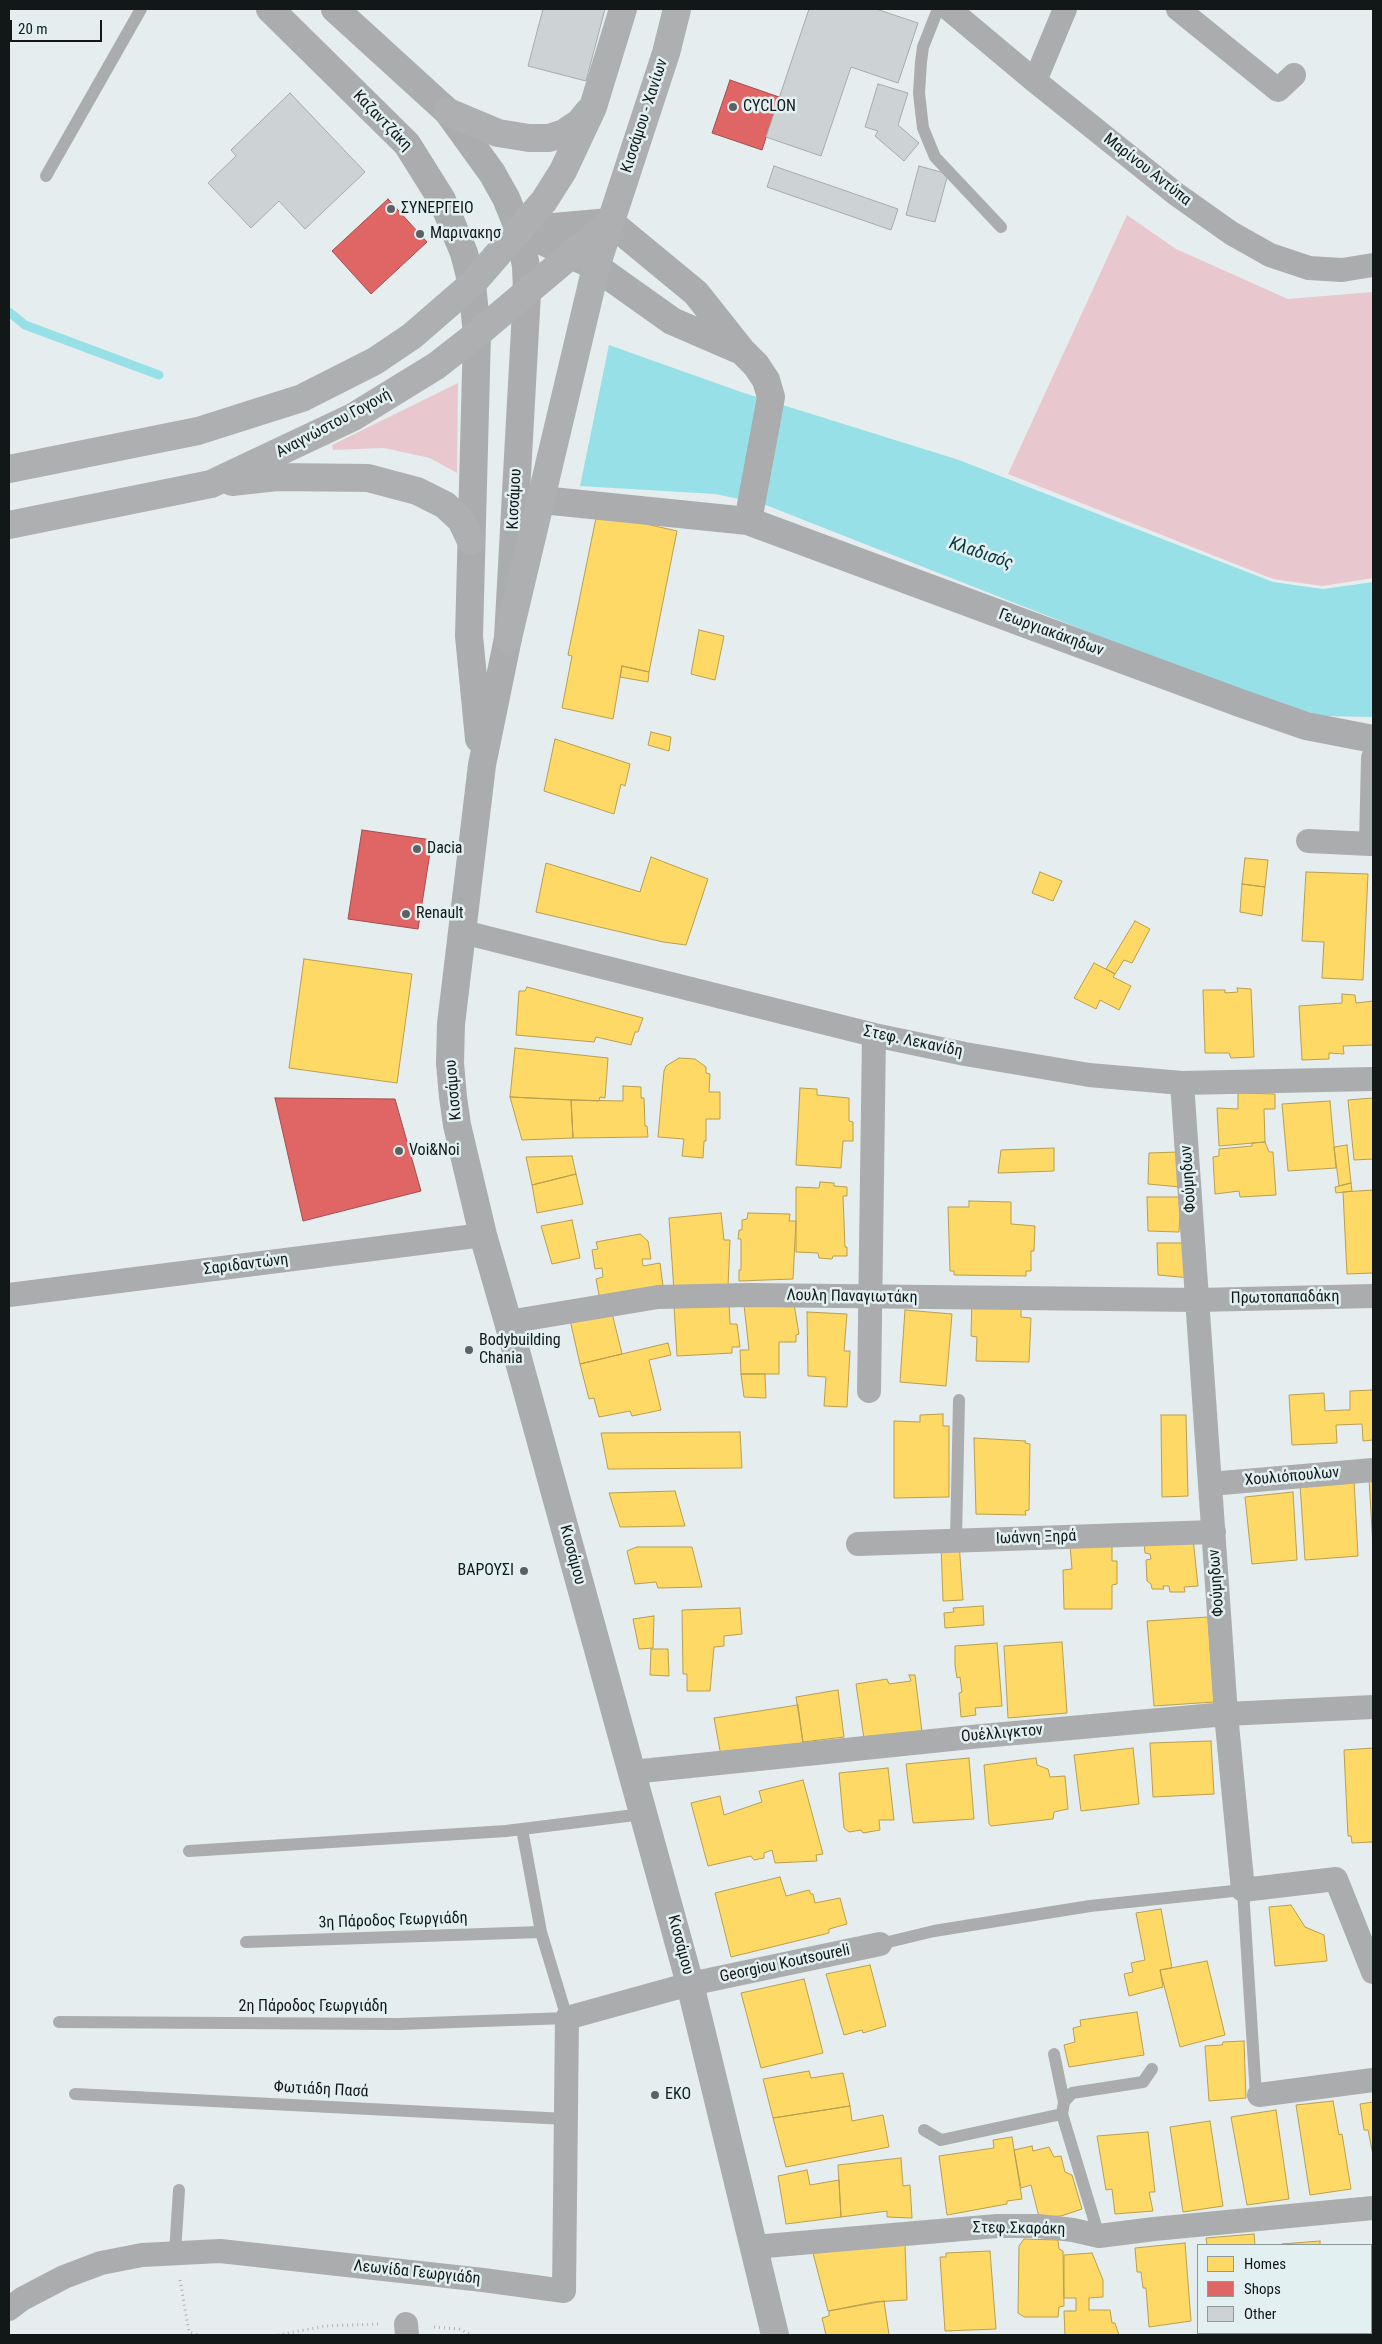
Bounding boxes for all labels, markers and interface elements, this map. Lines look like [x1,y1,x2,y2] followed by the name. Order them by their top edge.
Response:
[12,10,105,42] scale bar
[18,20,48,38] text: 20 m
[618,57,672,175] street label: Κισσάμου - Χανίων
[348,87,416,155] street label: Καζαντζάκη
[743,97,796,117] place label: CYCLON
[727,101,739,113] marker: CYCLON
[1099,130,1195,210] street label: Μαρίνου Αντύπα
[401,199,474,219] place label: ΣΥΝΕΡΓΕΙΟ
[385,203,397,215] marker: ΣΥΝΕΡΓΕΙΟ
[430,224,501,244] place label: Μαρινακησ
[414,228,426,240] marker: Μαρινακησ
[273,386,395,462] street label: Αναγνώστου Γογονή
[504,468,526,530] street label: Κισσάμου
[946,533,1016,575] water label: Κλαδισός
[996,605,1106,661] street label: Γεωργιακάκηδων
[427,839,463,859] place label: Dacia
[411,843,423,855] marker: Dacia
[416,904,464,924] place label: Renault
[400,908,412,920] marker: Renault
[862,1022,964,1062] street label: Στεφ. Λεκανίδη
[442,1059,466,1121] street label: Κισσάμου
[409,1141,460,1161] place label: Voi&Noi
[393,1145,405,1157] marker: Voi&Noi
[1177,1145,1201,1213] street label: Φούμηδων
[203,1250,289,1280] street label: Σαριδαντώνη
[786,1286,918,1308] street label: Λουλη Παναγιωτάκη
[1230,1287,1340,1309] street label: Πρωτοπαπαδάκη
[479,1331,561,1369] place label: Bodybuilding Chania
[463,1344,475,1356] marker: Bodybuilding Chania
[1244,1463,1340,1491] street label: Χουλιόπουλων
[555,1523,589,1587] street label: Κισσάμου
[995,1527,1077,1549] street label: Ιωάννη Ξηρά
[1205,1549,1229,1617] street label: Φούμηδων
[457,1561,514,1581] place label: ΒΑΡΟΥΣΙ
[518,1565,530,1577] marker: ΒΑΡΟΥΣΙ
[960,1721,1044,1747] street label: Ουέλλιγκτον
[318,1909,468,1933] street label: 3η Πάροδος Γεωργιάδη
[663,1913,697,1977] street label: Κισσάμου
[718,1941,852,1987] street label: Georgiou Koutsoureli
[238,1997,388,2017] street label: 2η Πάροδος Γεωργιάδη
[273,2078,369,2102] street label: Φωτιάδη Πασά
[665,2085,691,2105] place label: EKO
[649,2089,661,2101] marker: EKO
[973,2219,1065,2239] street label: Στεφ.Σκαράκη
[1197,2244,1372,2334] legend
[1244,2255,1286,2273] text: Homes
[353,2257,481,2289] street label: Λεωνίδα Γεωργιάδη
[1244,2280,1281,2298] text: Shops
[1244,2305,1276,2323] text: Other

